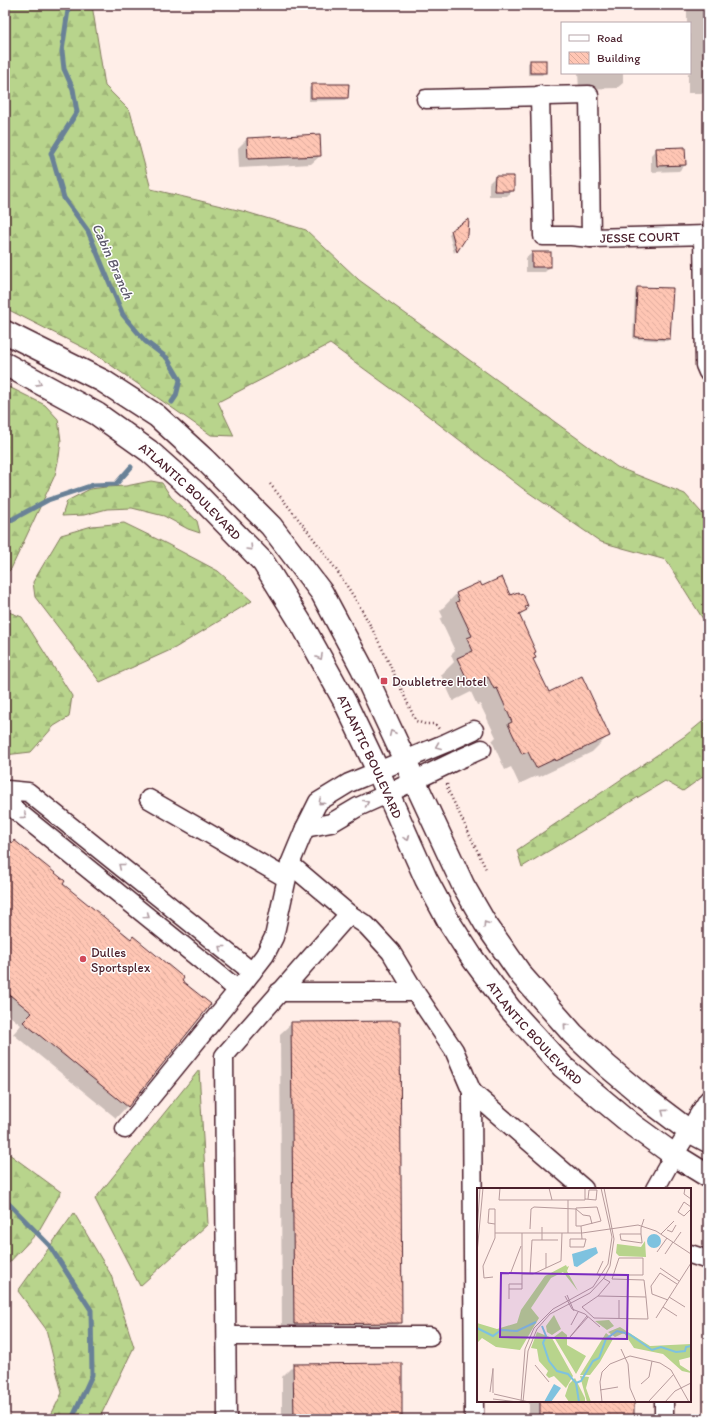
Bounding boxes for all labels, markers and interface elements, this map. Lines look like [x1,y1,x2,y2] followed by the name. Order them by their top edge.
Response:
[561,22,691,74] legend
[597,31,623,45] text: Road
[597,51,641,65] text: Building
[88,221,137,302] water label: Cabin Branch
[600,229,681,246] street label: JESSE COURT
[35,378,43,385] one-way arrow
[136,439,244,543] street label: ATLANTIC BOULEVARD
[245,544,252,551] one-way arrow
[316,653,323,660] one-way arrow
[392,674,487,689] place label: Doubletree Hotel
[379,676,389,686] marker: Doubletree Hotel
[334,692,405,821] street label: ATLANTIC BOULEVARD
[389,729,397,737] one-way arrow
[434,742,441,750] one-way arrow
[318,797,326,804] one-way arrow
[363,800,370,808] one-way arrow
[19,812,27,819] one-way arrow
[402,833,410,841] one-way arrow
[118,864,125,871] one-way arrow
[142,911,149,918] one-way arrow
[483,921,491,928] one-way arrow
[91,945,151,975] place label: Dulles Sportsplex
[219,945,226,952] one-way arrow
[78,954,88,964] marker: Dulles Sportsplex
[484,978,586,1088] street label: ATLANTIC BOULEVARD
[564,1024,571,1031] one-way arrow
[661,1110,668,1117] one-way arrow
[477,1188,691,1402] inset map

